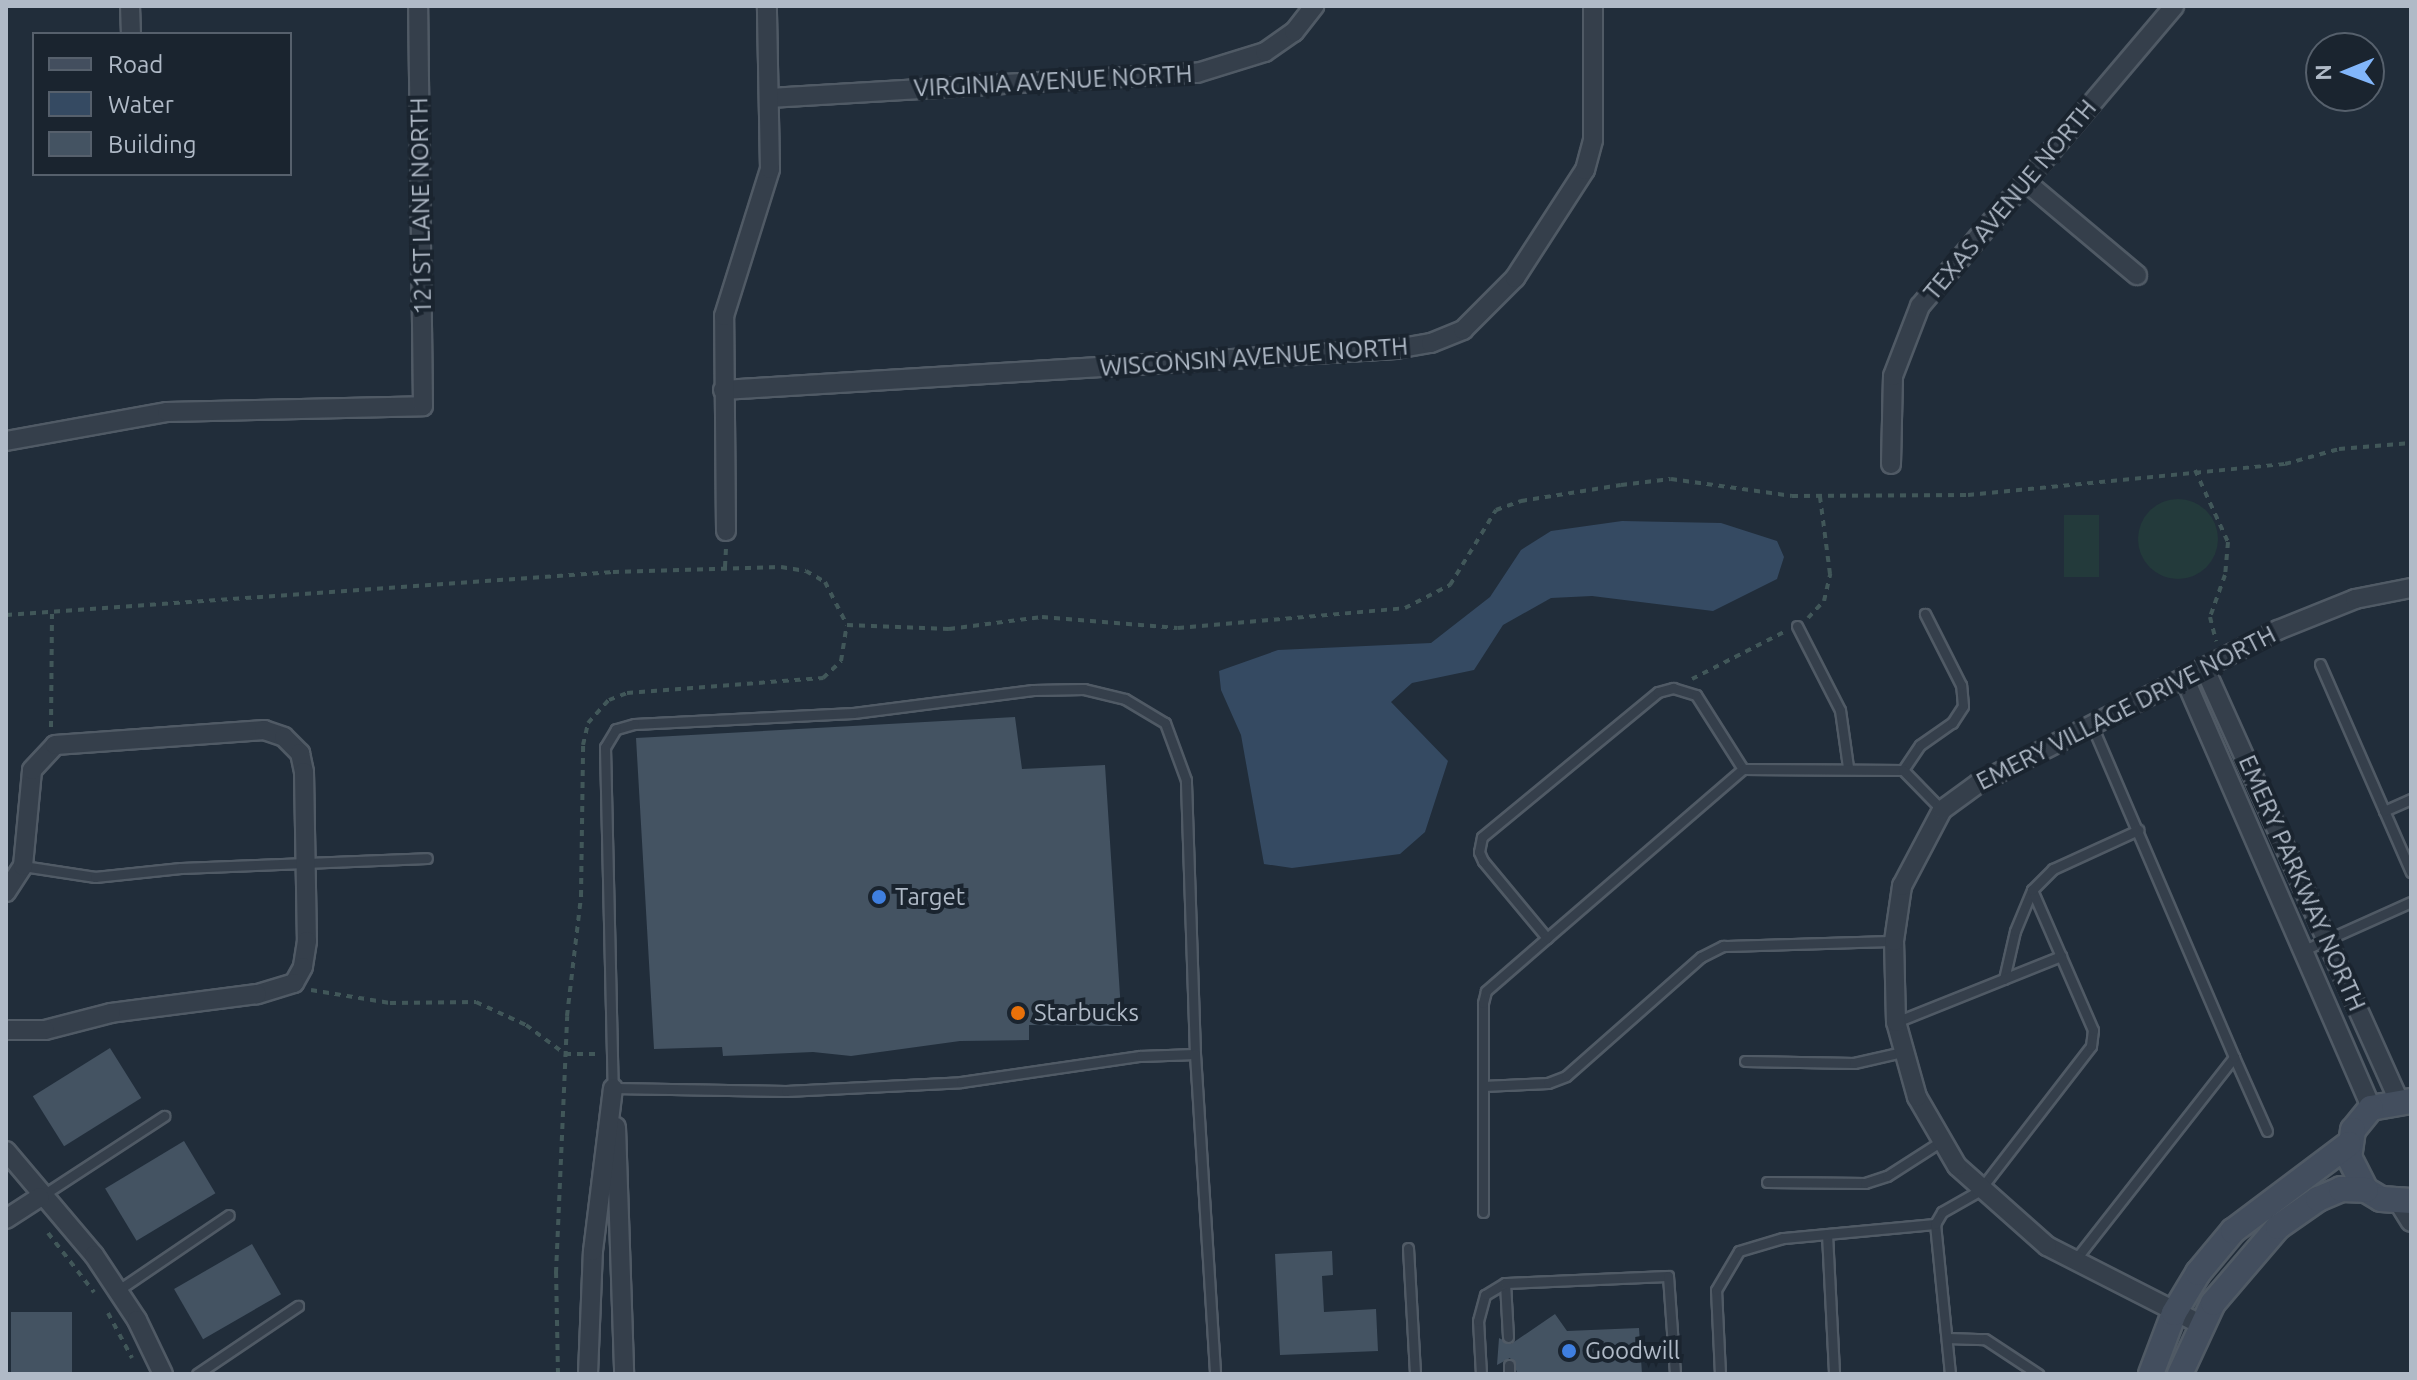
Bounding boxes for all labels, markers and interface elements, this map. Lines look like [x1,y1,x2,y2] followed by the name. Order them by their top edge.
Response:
[32,32,292,176] legend
[2305,32,2385,112] north arrow
[108,51,163,78] text: Road
[913,59,1193,103] street label: VIRGINIA AVENUE NORTH
[2310,64,2335,81] text: N
[108,91,174,118] text: Water
[1918,94,2102,306] street label: TEXAS AVENUE NORTH
[405,97,437,315] street label: 121ST LANE NORTH
[108,131,196,158] text: Building
[1099,332,1409,382] street label: WISCONSIN AVENUE NORTH
[1972,620,2280,796] street label: EMERY VILLAGE DRIVE NORTH
[2233,751,2371,1015] street label: EMERY PARKWAY NORTH
[895,883,965,911] place label: Target
[870,888,888,906] marker: Target
[1034,999,1139,1027] place label: Starbucks
[1009,1004,1027,1022] marker: Starbucks
[1585,1337,1680,1365] place label: Goodwill
[1560,1342,1578,1360] marker: Goodwill

